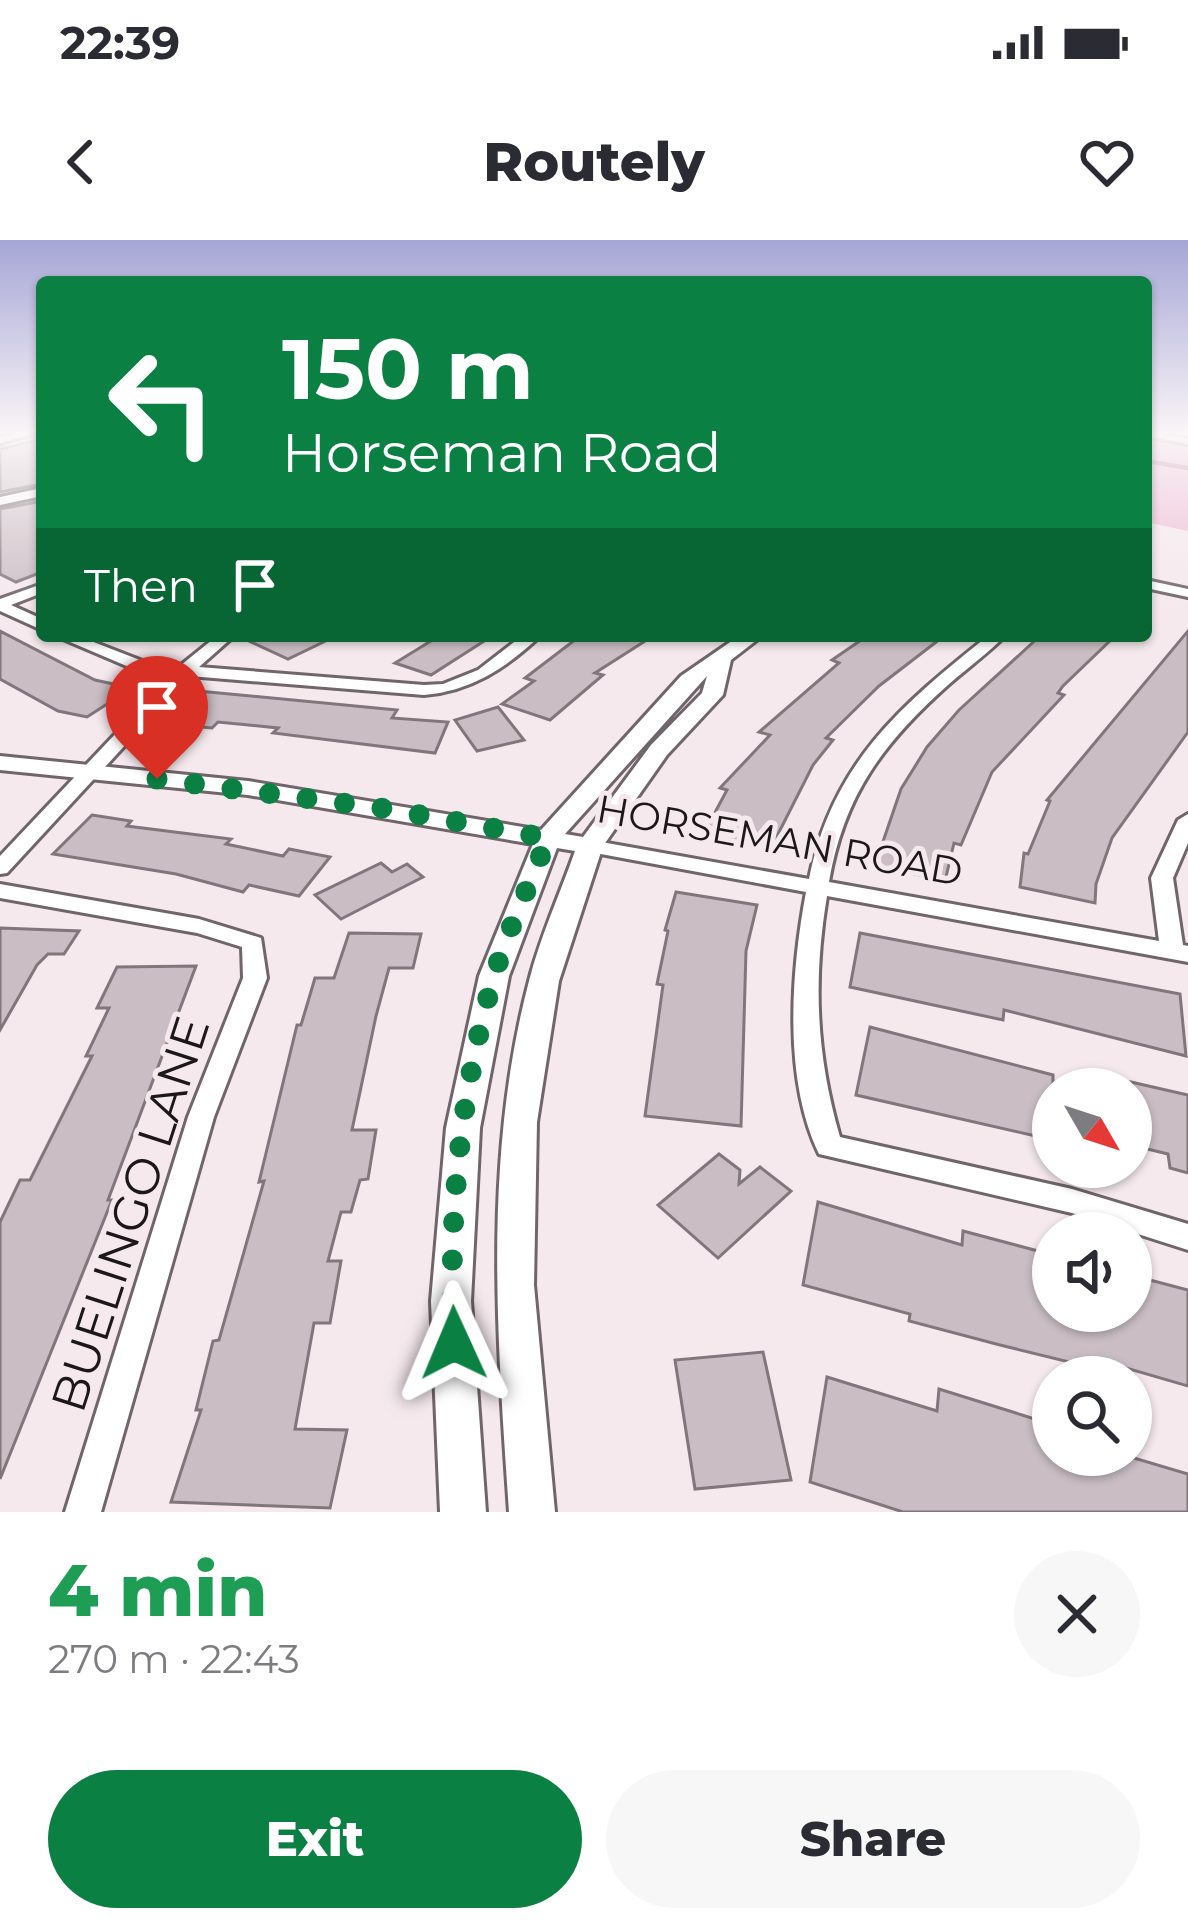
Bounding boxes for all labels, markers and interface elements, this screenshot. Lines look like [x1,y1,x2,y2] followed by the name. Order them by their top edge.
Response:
[60,15,180,70] text: 22:39
[48,129,114,195] icon: back
[483,129,705,195] text: Routely
[1074,129,1140,195] icon: heart
[282,318,534,420] text: 150 m
[84,324,240,480] icon: left
[282,420,721,486] text: Horseman Road
[222,552,288,618] icon: arrive
[84,558,198,613] text: Then
[106,656,208,779] pin
[124,674,190,740] icon: arrive
[593,784,967,896] street label: HORSEMAN ROAD
[39,1009,221,1419] street label: BUELINGO LANE
[1032,1068,1152,1188] north arrow
[1032,1068,1152,1476] map controls
[1032,1212,1152,1332] button: sound
[391,1280,517,1406] position arrow
[1032,1356,1152,1476] button: search
[48,1546,267,1634] text: 4 min
[1014,1551,1140,1677] button: close
[48,1635,300,1683] text: 270 m · 22:43
[48,1770,582,1908] button: Exit
[606,1770,1140,1908] button: Share

